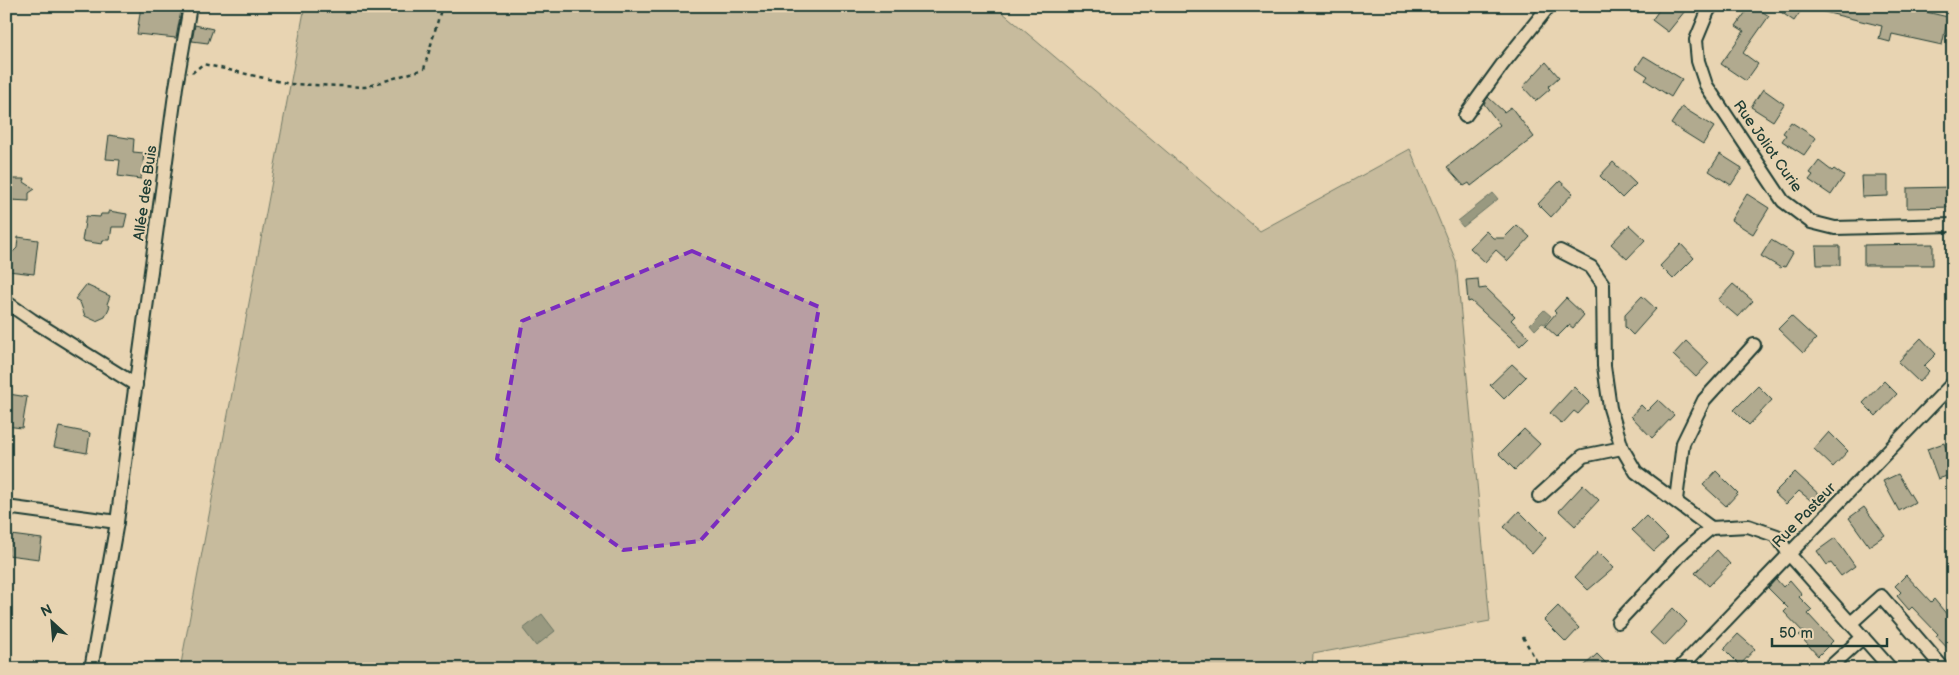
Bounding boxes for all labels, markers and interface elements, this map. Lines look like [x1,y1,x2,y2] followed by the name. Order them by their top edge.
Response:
[1729,97,1806,196] street label: Rue Joliot Curie
[129,144,162,242] street label: Allée des Buis
[1769,478,1841,552] street label: Rue Pasteur
[28,598,78,648] north arrow
[38,601,55,621] text: N
[1772,615,1886,647] scale bar
[1779,624,1813,643] text: 50 m

